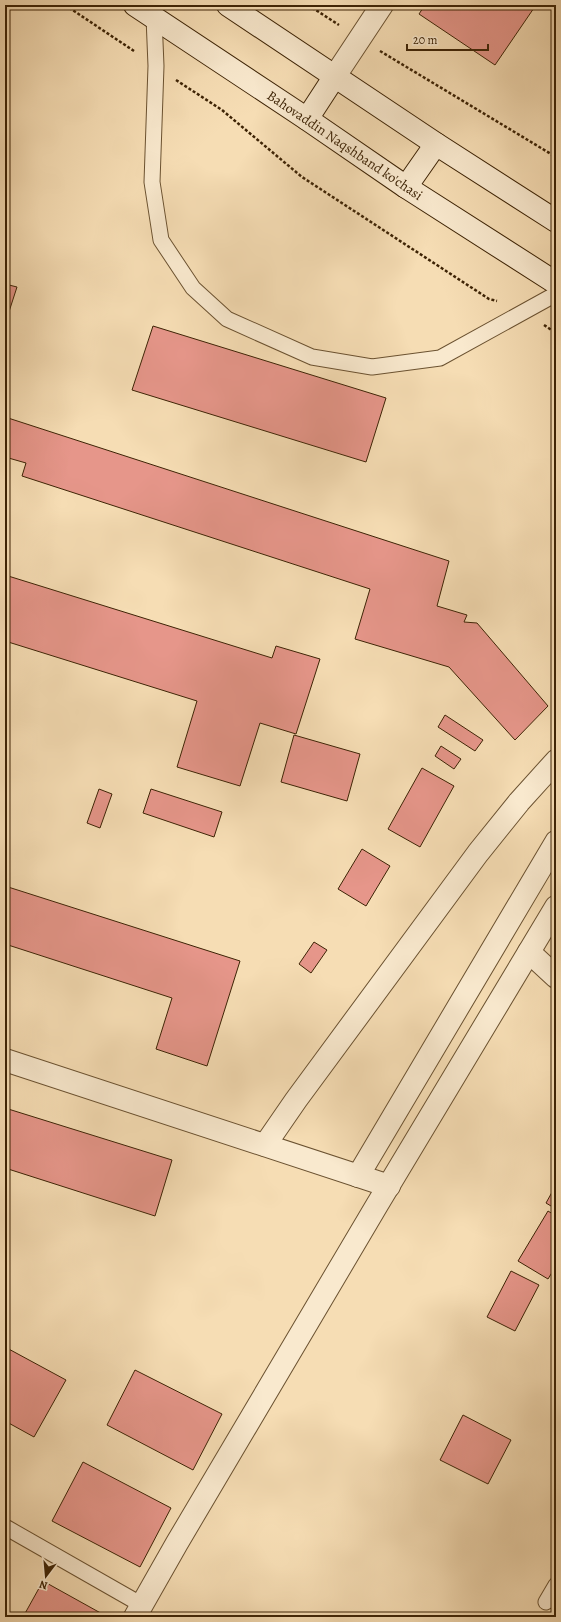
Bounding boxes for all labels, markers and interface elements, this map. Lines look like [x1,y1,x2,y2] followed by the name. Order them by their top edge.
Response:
[407,26,488,52] scale bar
[413,32,437,48] text: 20 m
[263,86,426,205] street label: Bahovaddin Naqshband ko'chasi
[26,1556,66,1596] north arrow
[37,1577,49,1593] text: N

